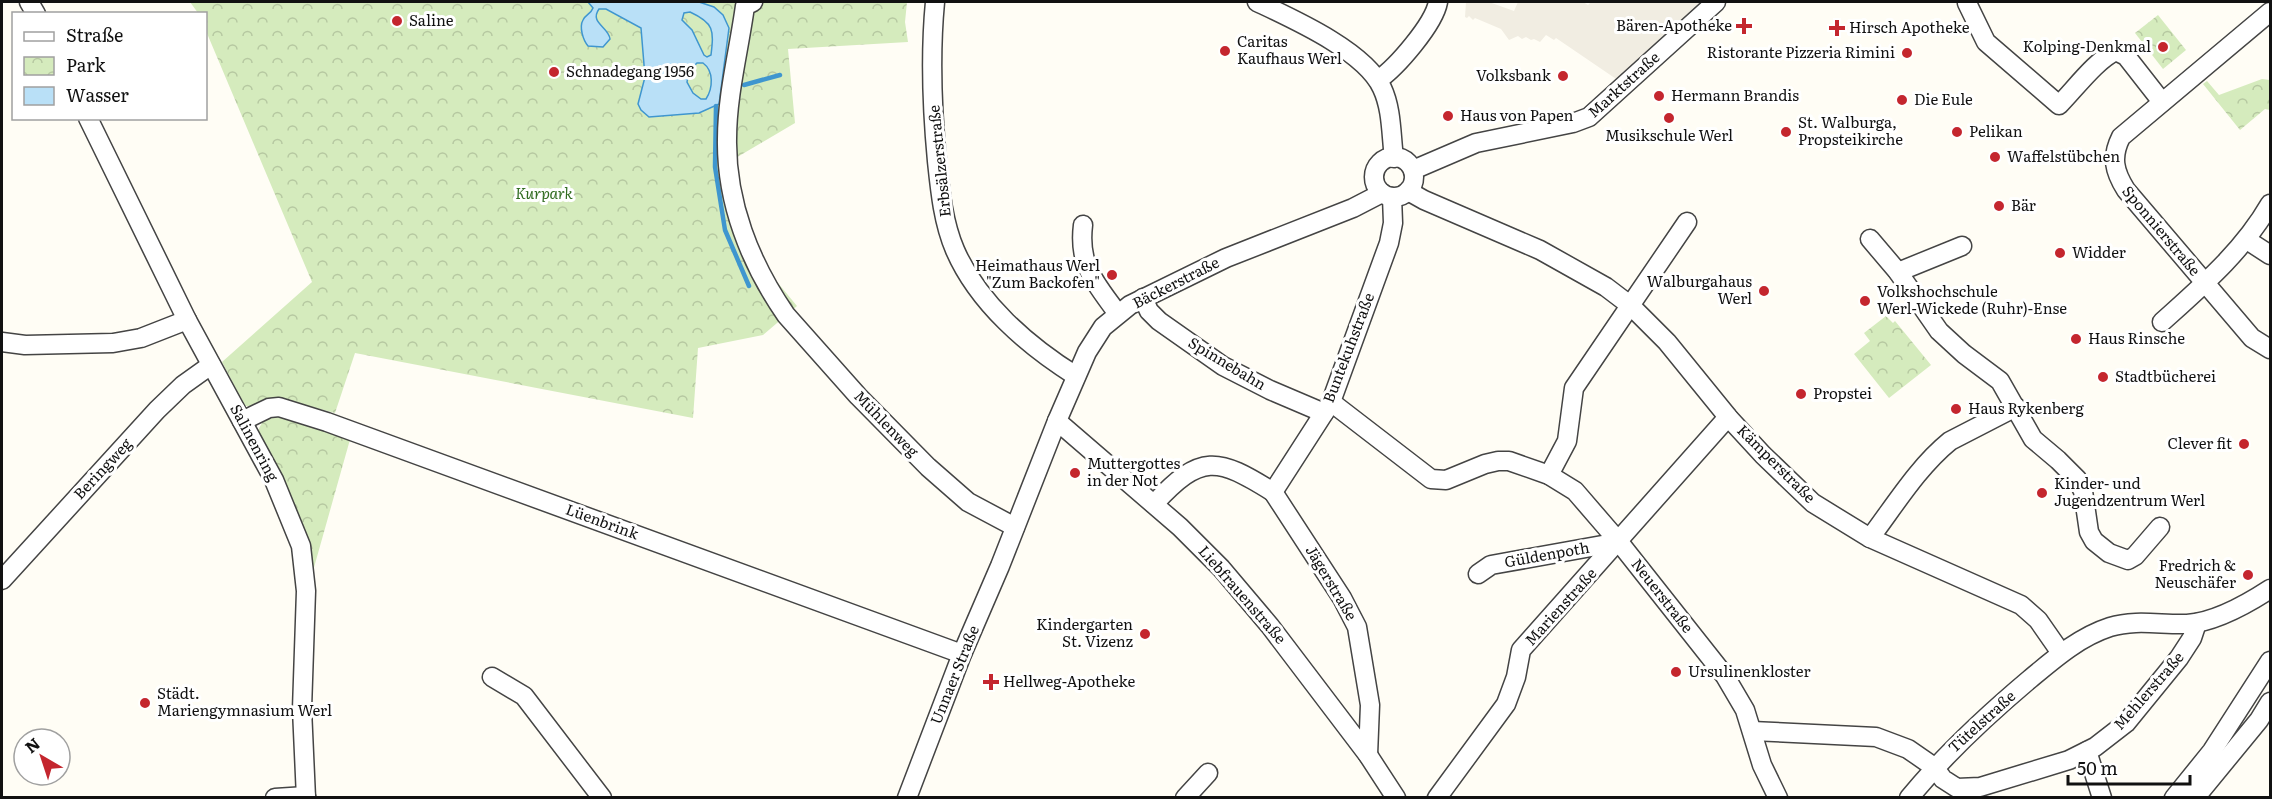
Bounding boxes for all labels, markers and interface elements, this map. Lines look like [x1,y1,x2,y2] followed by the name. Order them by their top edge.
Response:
[409,8,454,31] place label: Saline
[12,12,207,120] legend
[1616,13,1732,36] place label: Bären-Apotheke
[390,14,404,28] marker: Saline
[1849,15,1970,38] place label: Hirsch Apotheke
[1737,19,1751,33] marker: Bären-Apotheke
[66,21,123,48] text: Straße
[1830,21,1844,35] marker: Hirsch Apotheke
[1237,29,1342,69] place label: Caritas Kaufhaus Werl
[2023,34,2151,57] place label: Kolping-Denkmal
[1707,40,1895,63] place label: Ristorante Pizzeria Rimini
[2156,40,2170,54] marker: Kolping-Denkmal
[1218,44,1232,58] marker: Caritas Kaufhaus Werl
[1582,45,1664,122] street label: Marktstraße
[1900,46,1914,60] marker: Ristorante Pizzeria Rimini
[66,51,107,78] text: Park
[566,59,694,82] place label: Schnadegang 1956
[1476,63,1552,86] place label: Volksbank
[547,65,561,79] marker: Schnadegang 1956
[1556,69,1570,83] marker: Volksbank
[66,81,129,108] text: Wasser
[1671,83,1799,106] place label: Hermann Brandis
[1914,87,1973,110] place label: Die Eule
[1652,89,1666,103] marker: Hermann Brandis
[1895,93,1909,107] marker: Die Eule
[1460,103,1574,126] place label: Haus von Papen
[921,104,956,218] street label: Erbsälzerstraße
[1441,109,1455,123] marker: Haus von Papen
[1798,110,1903,150] place label: St. Walburga, Propsteikirche
[1662,111,1676,125] marker: Musikschule Werl
[1969,119,2023,142] place label: Pelikan
[1605,123,1733,146] place label: Musikschule Werl
[1779,125,1793,139] marker: St. Walburga, Propsteikirche
[1950,125,1964,139] marker: Pelikan
[2007,144,2120,167] place label: Waffelstübchen
[1988,150,2002,164] marker: Waffelstübchen
[2117,180,2207,280] street label: Sponnierstraße
[515,181,573,204] park label: Kurpark
[2011,193,2036,216] place label: Bär
[1992,199,2006,213] marker: Bär
[2072,240,2126,263] place label: Widder
[2053,246,2067,260] marker: Widder
[1128,250,1223,313] street label: Bäckerstraße
[975,253,1100,293] place label: Heimathaus Werl "Zum Backofen"
[1105,268,1119,282] marker: Heimathaus Werl "Zum Backofen"
[1647,269,1752,309] place label: Walburgahaus Werl
[1877,279,2067,319] place label: Volkshochschule Werl-Wickede (Ruhr)-Ense
[1757,284,1771,298] marker: Walburgahaus Werl
[1316,289,1379,406] street label: Buntekuhstraße
[1858,294,1872,308] marker: Volkshochschule Werl-Wickede (Ruhr)-Ense
[2088,326,2185,349] place label: Haus Rinsche
[1185,330,1271,395] street label: Spinnebahn
[2069,332,2083,346] marker: Haus Rinsche
[2115,364,2216,387] place label: Stadtbücherei
[2096,370,2110,384] marker: Stadtbücherei
[1813,381,1872,404] place label: Propstei
[849,385,925,462] street label: Mühlenweg
[1794,387,1808,401] marker: Propstei
[1968,396,2084,419] place label: Haus Rykenberg
[225,400,286,486] street label: Salinenring
[1949,402,1963,416] marker: Haus Rykenberg
[1733,418,1822,508] street label: Kämperstraße
[2167,431,2232,454] place label: Clever fit
[67,432,137,504] street label: Beringweg
[2237,437,2251,451] marker: Clever fit
[1087,451,1180,491] place label: Muttergottes in der Not
[1068,466,1082,480] marker: Muttergottes in der Not
[2054,471,2205,511] place label: Kinder- und Jugendzentrum Werl
[2035,486,2049,500] marker: Kinder- und Jugendzentrum Werl
[563,497,643,545] street label: Lüenbrink
[1502,535,1591,572] street label: Güldenpoth
[1194,540,1293,649] street label: Liebfrauenstraße
[1301,540,1364,624] street label: Jägerstraße
[1627,553,1700,637] street label: Neuerstraße
[2154,553,2236,593] place label: Fredrich & Neuschäfer
[1519,562,1601,650] street label: Marienstraße
[2241,568,2255,582] marker: Fredrich & Neuschäfer
[1036,612,1133,652] place label: Kindergarten St. Vizenz
[923,621,984,727] street label: Unnaer Straße
[1138,627,1152,641] marker: Kindergarten St. Vizenz
[2107,646,2189,734] street label: Mehlerstraße
[1688,659,1811,682] place label: Ursulinenkloster
[1669,665,1683,679] marker: Ursulinenkloster
[1003,669,1136,692] place label: Hellweg-Apotheke
[984,675,998,689] marker: Hellweg-Apotheke
[157,681,332,721] place label: Städt. Mariengymnasium Werl
[1942,684,2020,758] street label: Tütelstraße
[138,696,152,710] marker: Städt. Mariengymnasium Werl
[12,727,72,787] north arrow
[19,731,45,758] text: N
[2068,748,2190,786] scale bar
[2077,754,2118,781] text: 50 m

